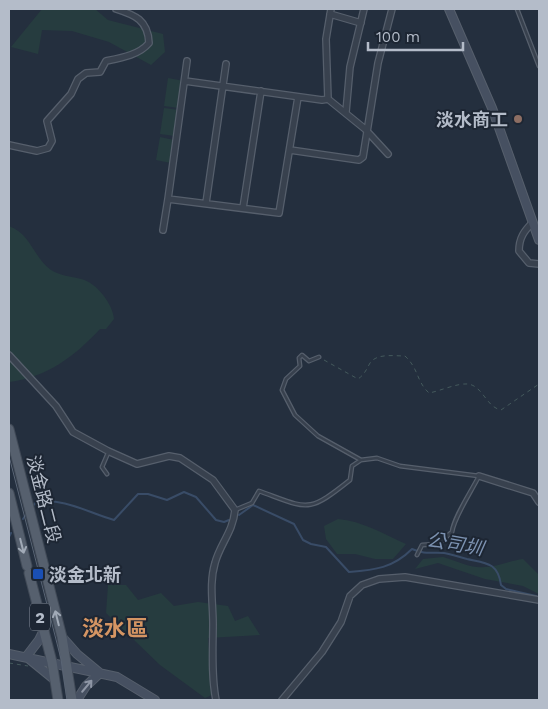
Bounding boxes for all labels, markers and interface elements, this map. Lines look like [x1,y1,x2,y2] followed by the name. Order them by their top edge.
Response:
[368,20,463,52] scale bar
[376,28,420,46] text: 100 m
[436,109,508,130] place label: 淡水商工
[512,113,524,125] marker: 淡水商工
[23,453,65,545] street label: 淡金路二段
[425,528,488,561] water label: 公司圳
[18,538,27,554] one-way arrow
[49,564,121,585] place label: 淡金北新
[31,567,45,581] marker: 淡金北新
[30,604,50,630] road number: 2
[52,610,61,626] one-way arrow
[82,616,148,641] district label: 淡水區
[82,679,93,692] one-way arrow

